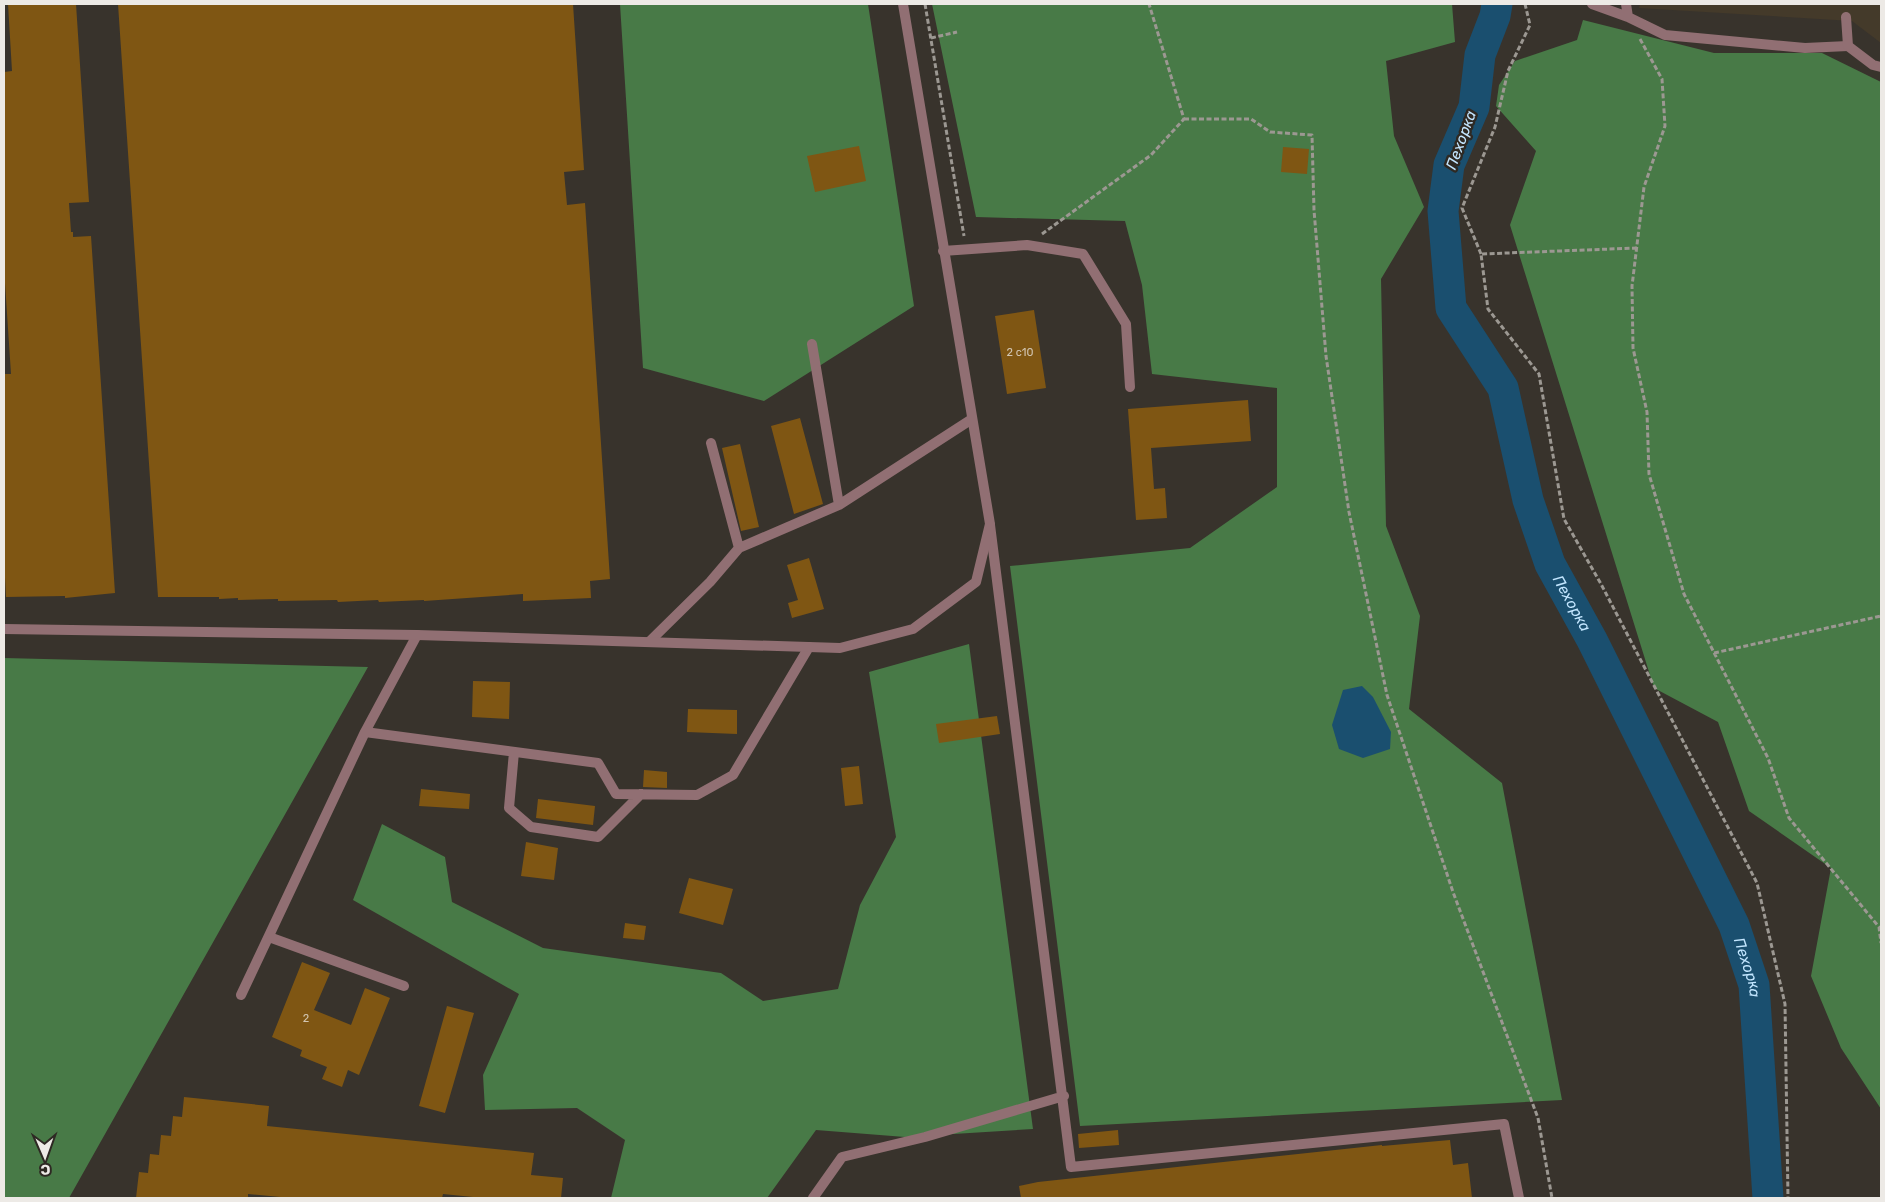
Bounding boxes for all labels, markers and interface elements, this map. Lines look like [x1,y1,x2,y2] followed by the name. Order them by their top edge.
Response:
[1442,108,1480,172] water label: Пехорка
[1007,346,1033,359] house number: 2 с10
[1549,572,1595,635] water label: Пехорка
[1730,935,1764,998] water label: Пехорка
[303,1012,309,1025] house number: 2
[20,1132,70,1182] north arrow
[40,1161,51,1178] text: С

